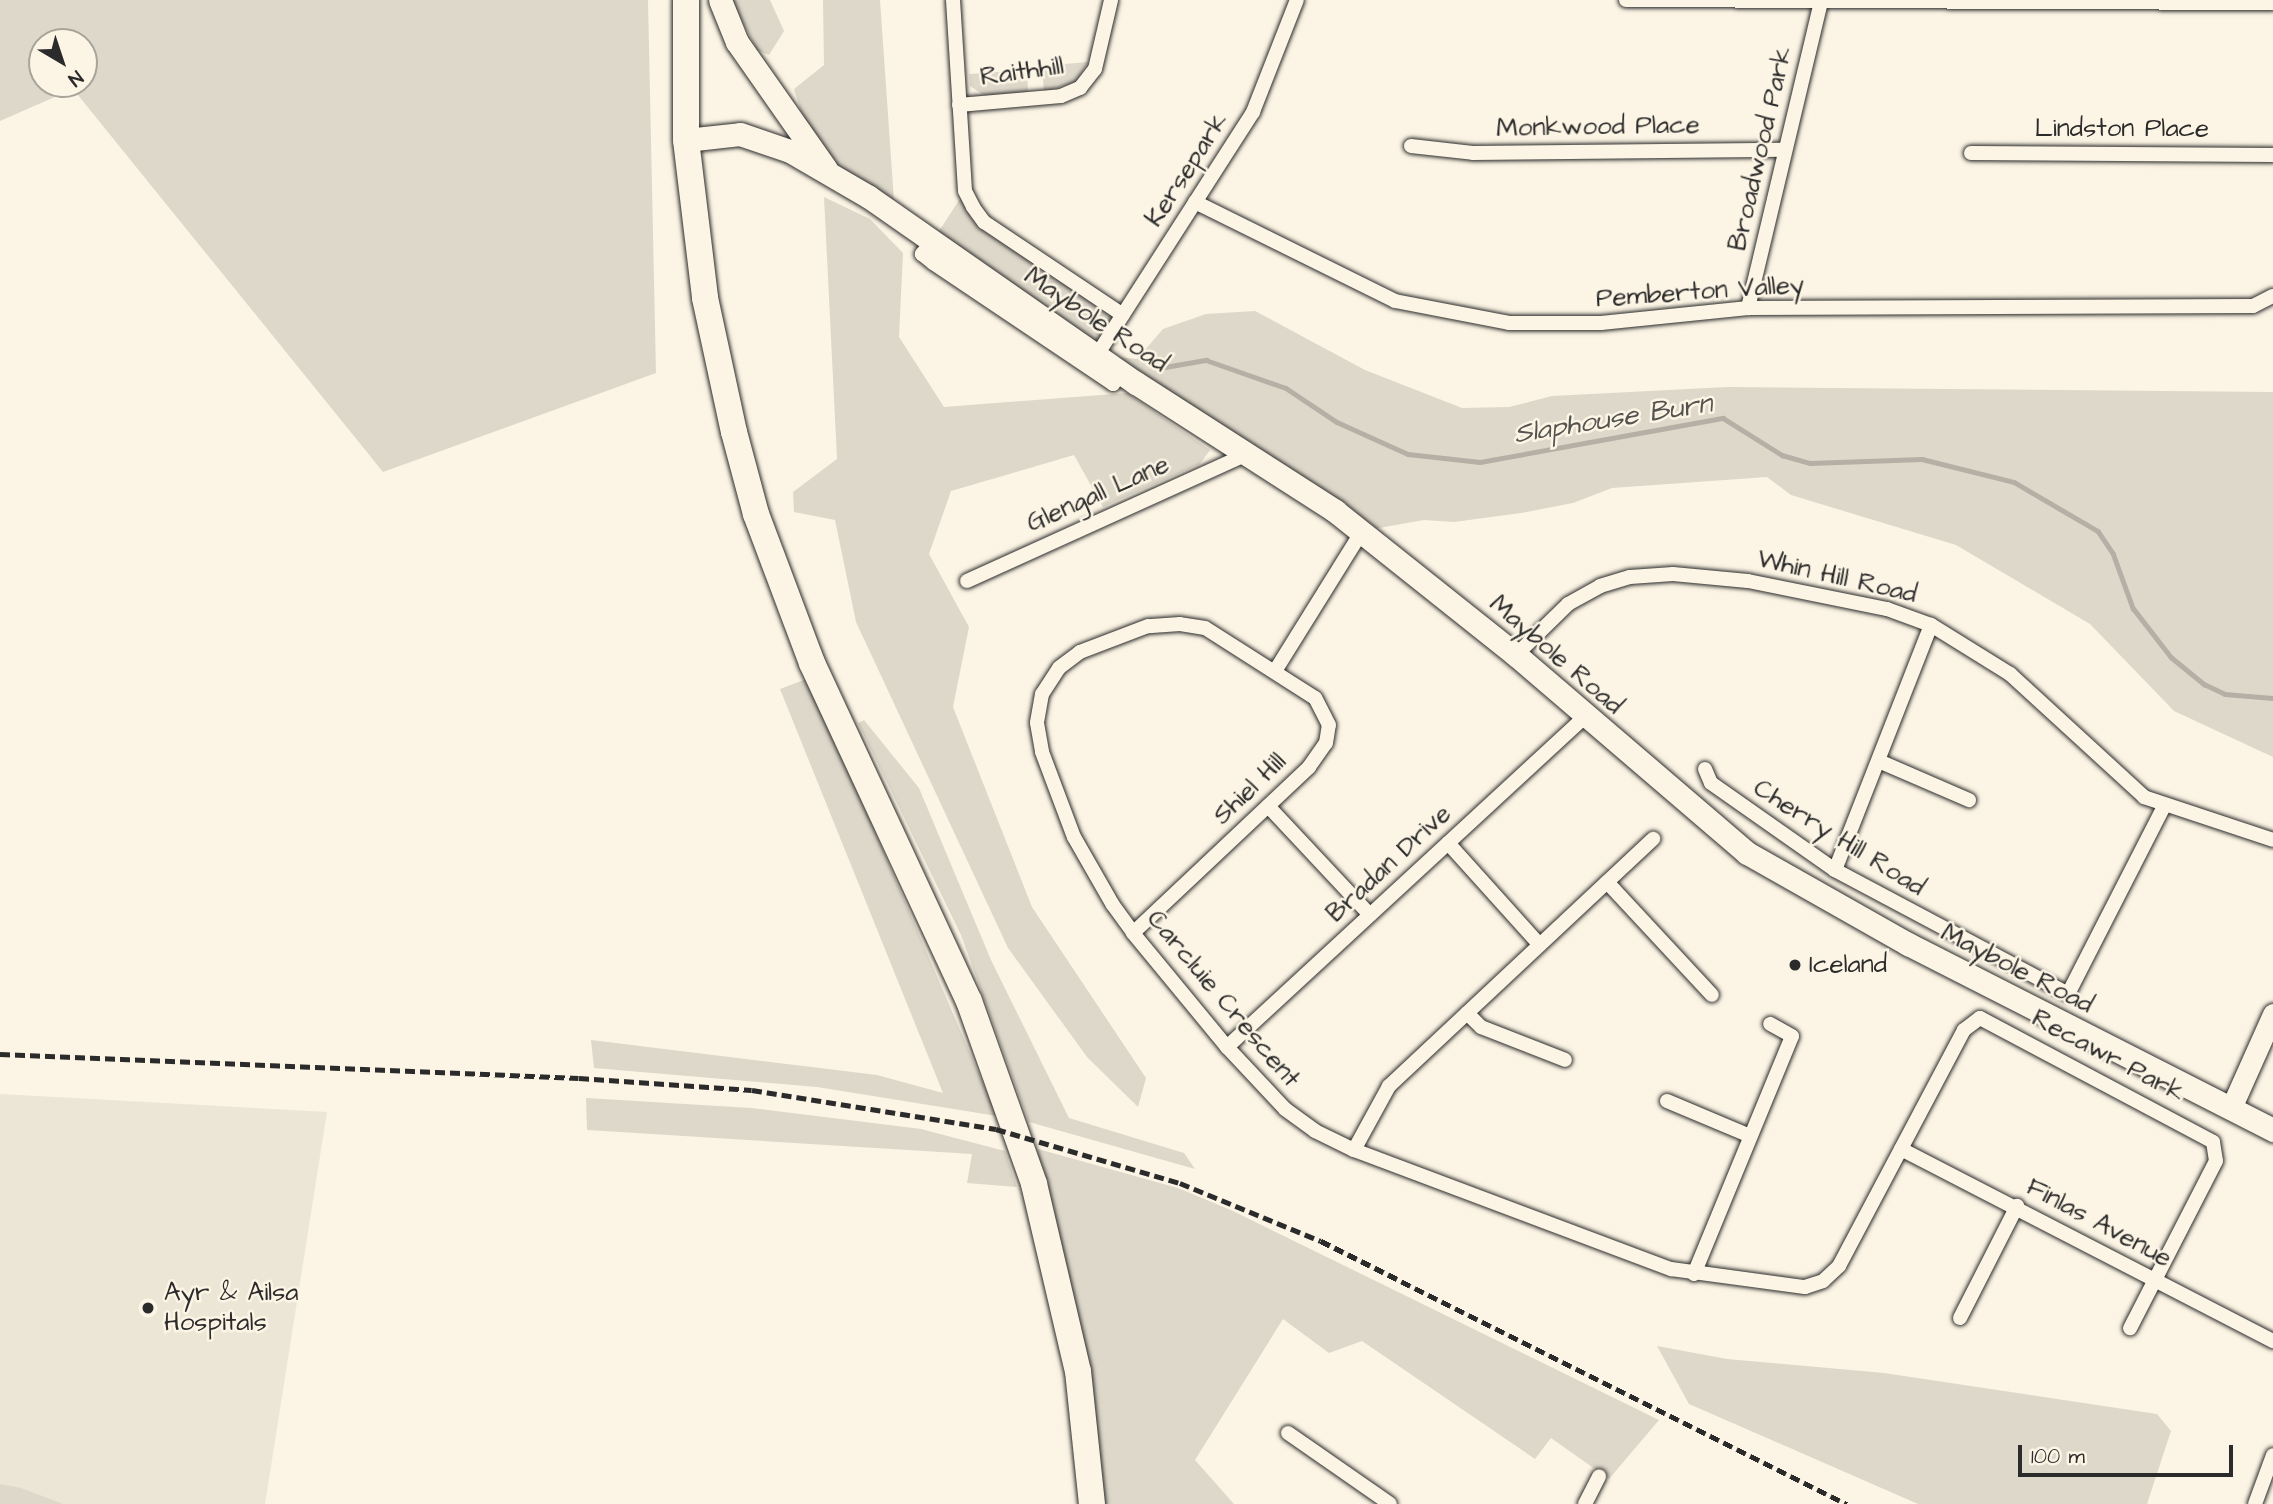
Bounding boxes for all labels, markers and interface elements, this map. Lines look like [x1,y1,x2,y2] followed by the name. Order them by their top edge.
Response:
[28,28,98,98] north arrow
[1722,44,1800,254] street label: Broadwood Park
[978,51,1066,93] street label: Raithhill
[62,64,88,92] text: N
[1139,107,1235,233] street label: Kersepark
[1496,110,1700,144] street label: Monkwood Place
[2035,113,2209,145] street label: Lindston Place
[1018,261,1174,379] street label: Maybole Road
[1595,269,1805,315] street label: Pemberton Valley
[1512,387,1714,451] water label: Slaphouse Burn
[1022,449,1174,539] street label: Glengall Lane
[1754,544,1920,610] street label: Whin Hill Road
[1483,589,1629,721] street label: Maybole Road
[1207,747,1293,831] street label: Shiel Hill
[1747,773,1931,903] street label: Cherry Hill Road
[1320,798,1458,930] street label: Bradan Drive
[1140,904,1306,1094] street label: Carcluie Crescent
[1936,917,2098,1021] street label: Maybole Road
[1809,949,1887,981] place label: Iceland
[1787,957,1803,973] marker: Iceland
[2026,1003,2190,1109] street label: Recawr Park
[2021,1172,2177,1274] street label: Finlas Avenue
[164,1277,298,1338] place label: Ayr & Ailsa Hospitals
[138,1298,158,1318] marker: Ayr & Ailsa Hospitals
[2021,1430,2236,1474] scale bar
[2031,1442,2085,1471] text: 100 m

